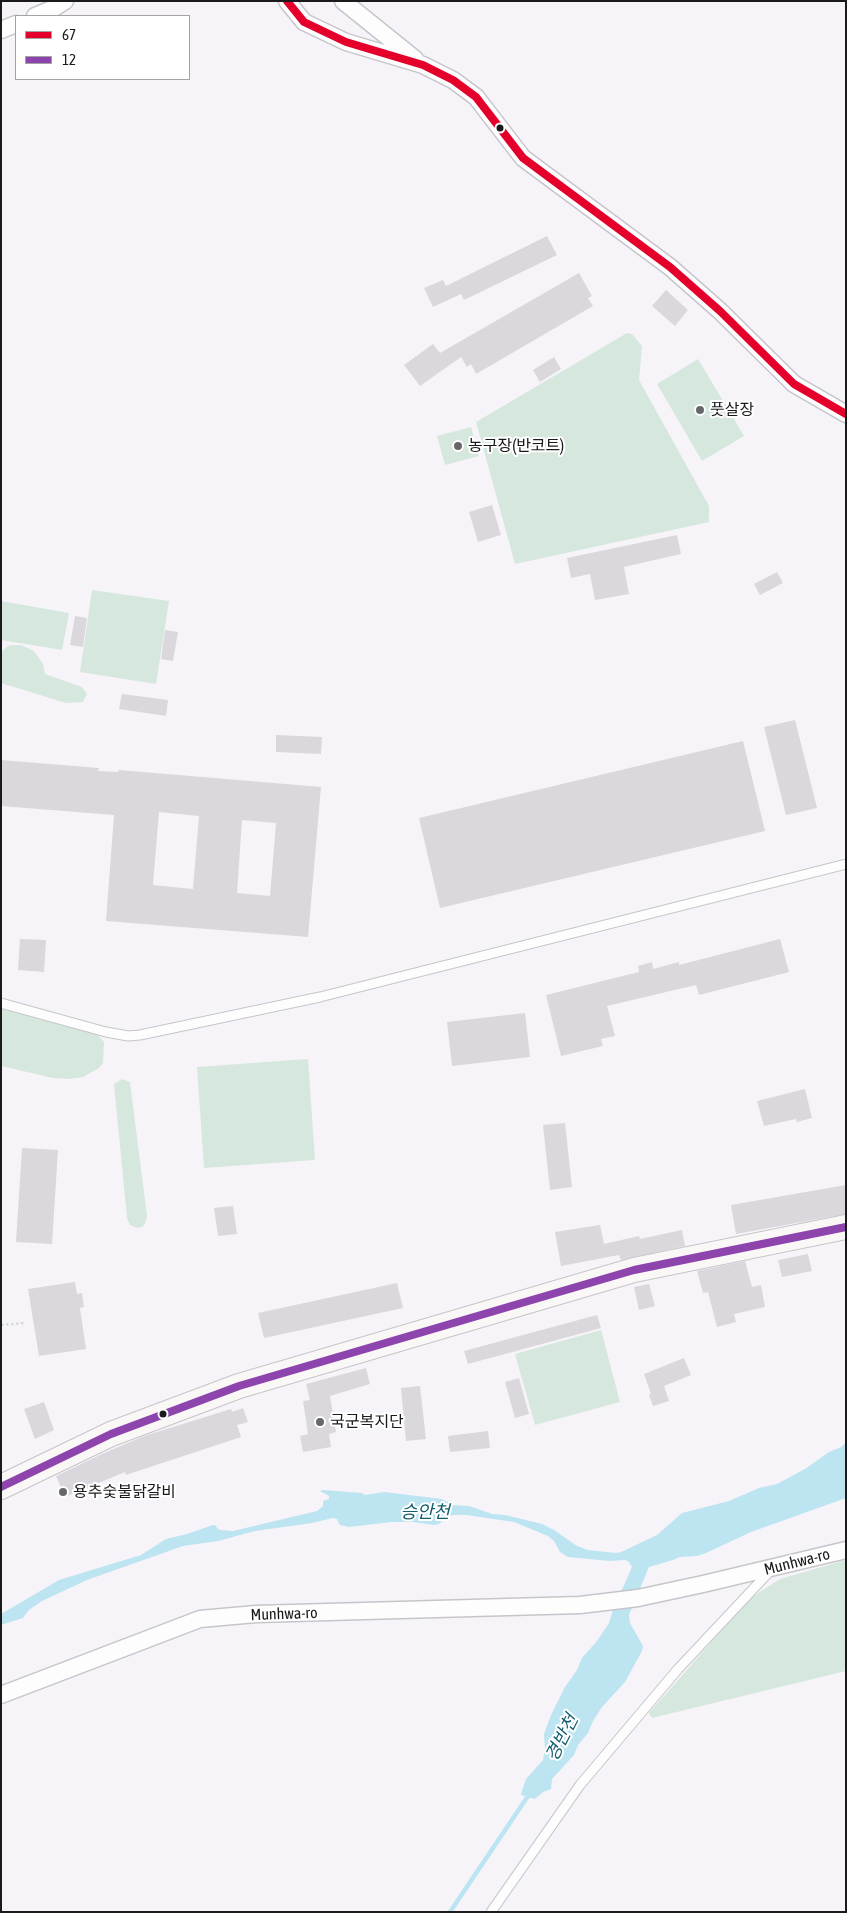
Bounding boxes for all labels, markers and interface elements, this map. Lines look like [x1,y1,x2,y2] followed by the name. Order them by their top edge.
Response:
[15,15,190,80] legend
[62,26,76,43] text: 67
[62,51,76,68] text: 12
[495,123,505,133] unlabelled marker
[710,400,754,420] place label: 풋살장
[694,404,706,416] marker: 풋살장
[468,436,564,456] place label: 농구장(반코트)
[452,440,464,452] marker: 농구장(반코트)
[158,1409,168,1419] unlabelled marker
[330,1412,404,1432] place label: 국군복지단
[314,1416,326,1428] marker: 국군복지단
[73,1482,176,1502] place label: 용추숯불닭갈비
[57,1486,69,1498] marker: 용추숯불닭갈비
[400,1501,450,1523] water label: 승안천
[762,1545,832,1579] street label: Munhwa-ro
[250,1603,318,1625] street label: Munhwa-ro
[541,1711,583,1765] water label: 경반천

